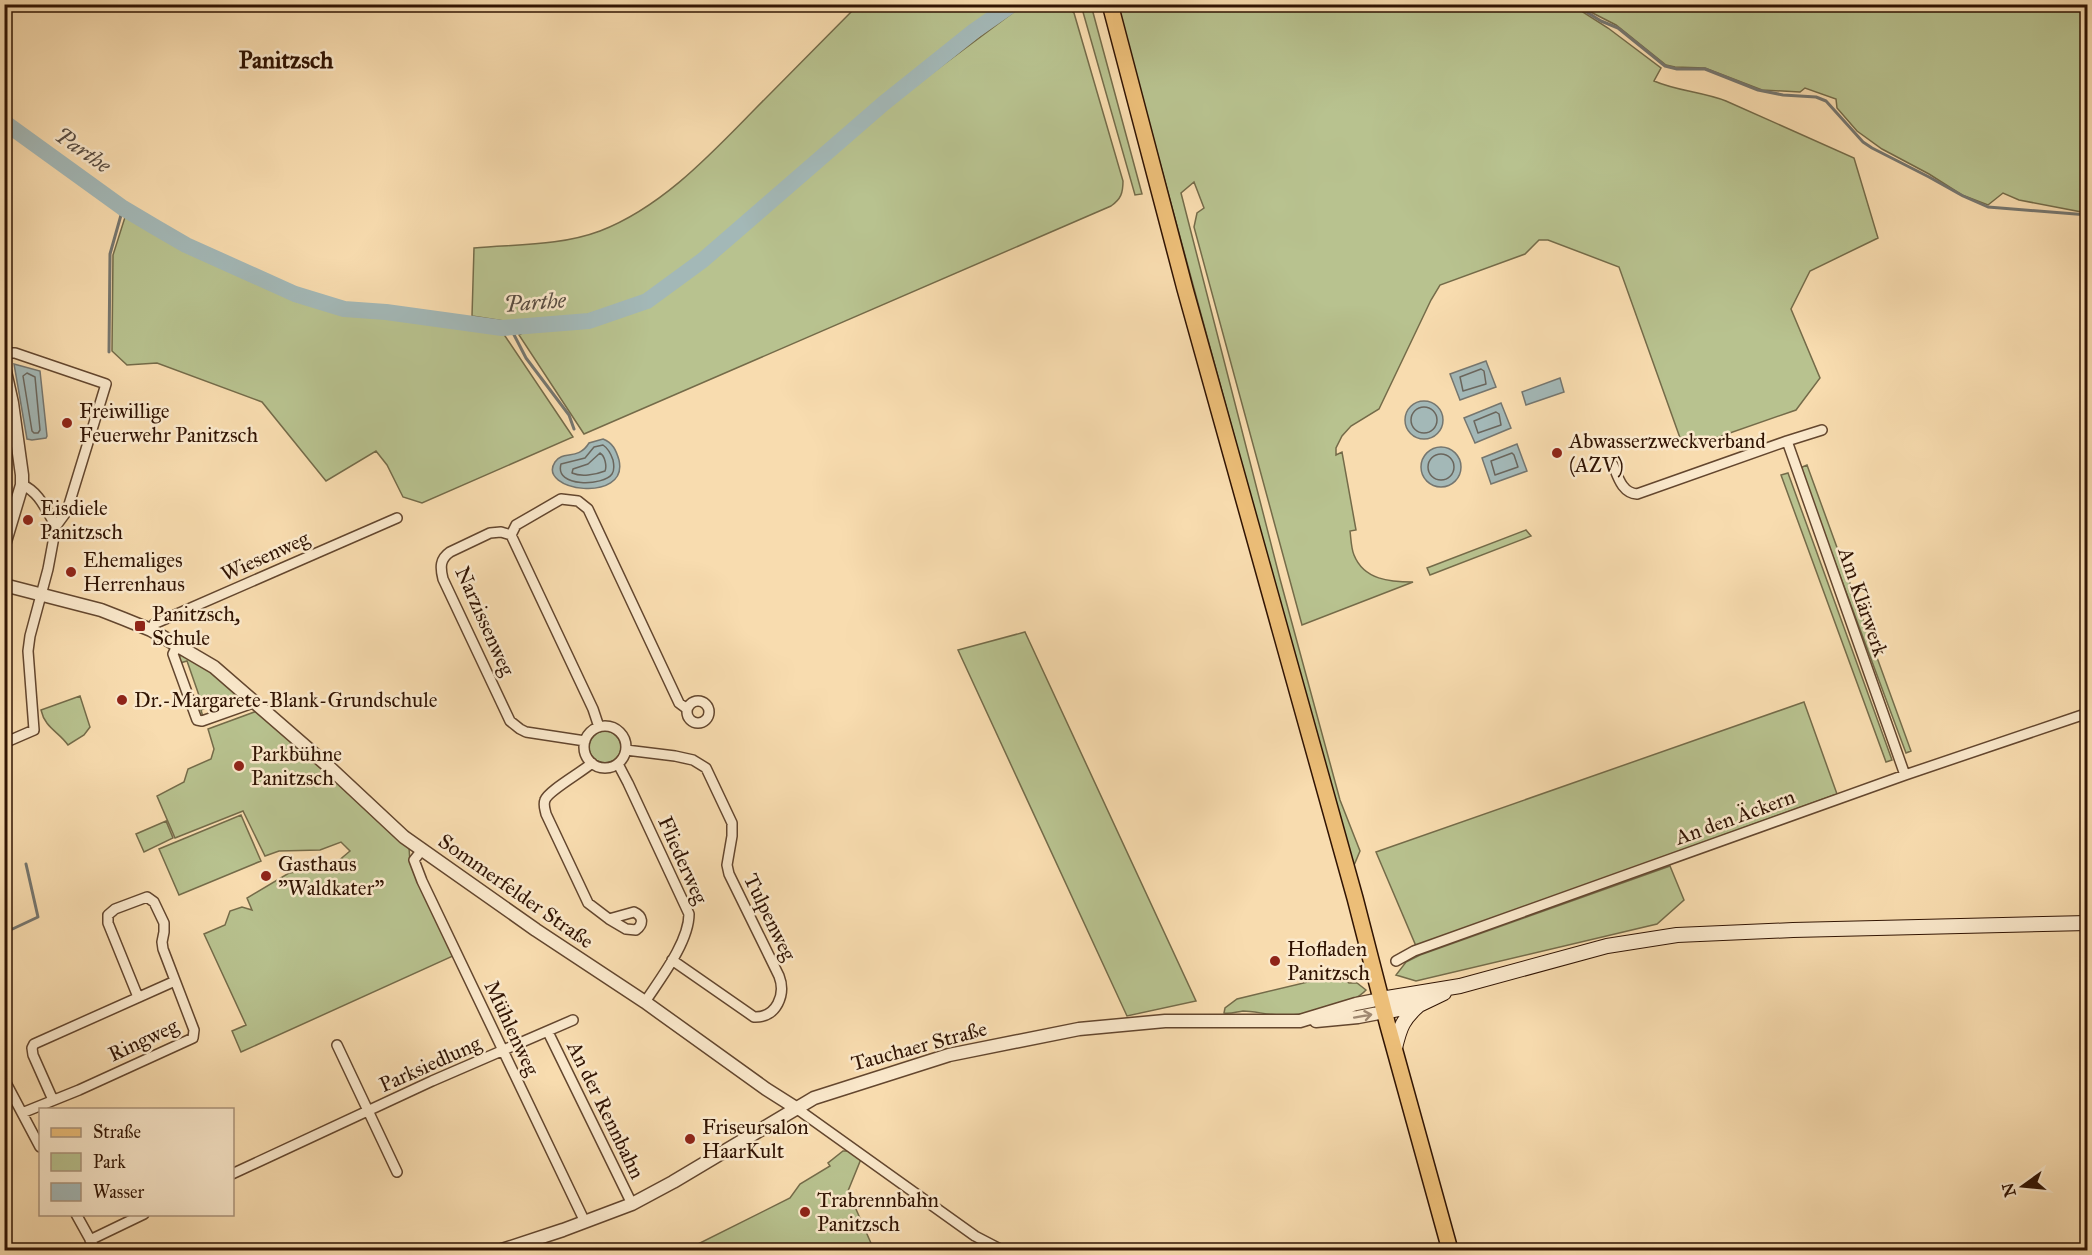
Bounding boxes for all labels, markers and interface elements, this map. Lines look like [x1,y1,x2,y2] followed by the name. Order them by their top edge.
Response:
[239,45,334,75] district label: Panitzsch
[50,121,117,179] water label: Parthe
[503,286,568,318] water label: Parthe
[79,398,258,448] place label: Freiwillige Feuerwehr Panitzsch
[60,416,74,430] marker: Freiwillige Feuerwehr Panitzsch
[1568,428,1766,478] place label: Abwasserzweckverband (AZV)
[1550,446,1564,460] marker: Abwasserzweckverband (AZV)
[40,495,123,545] place label: Eisdiele Panitzsch
[21,513,35,527] marker: Eisdiele Panitzsch
[217,525,313,587] street label: Wiesenweg
[1832,543,1894,660] street label: Am Klärwerk
[83,547,185,597] place label: Ehemaliges Herrenhaus
[449,562,521,680] street label: Narzissenweg
[64,565,78,579] marker: Ehemaliges Herrenhaus
[152,601,240,651] place label: Panitzsch, Schule
[133,619,147,633] marker: Panitzsch, Schule
[134,687,438,713] place label: Dr.-Margarete-Blank-Grundschule
[115,693,129,707] marker: Dr.-Margarete-Blank-Grundschule
[251,741,342,791] place label: Parkbühne Panitzsch
[232,759,246,773] marker: Parkbühne Panitzsch
[1671,783,1798,851] street label: An den Äckern
[652,812,714,908] street label: Fliederweg
[433,828,599,954] street label: Sommerfelder Straße
[278,851,385,901] place label: Gasthaus "Waldkater"
[259,869,273,883] marker: Gasthaus "Waldkater"
[738,869,802,965] street label: Tulpenweg
[1287,936,1370,986] place label: Hofladen Panitzsch
[1268,954,1282,968] marker: Hofladen Panitzsch
[479,976,545,1080] street label: Mühlenweg
[1353,1010,1372,1021] one-way arrow
[104,1012,182,1067] street label: Ringweg
[848,1015,990,1077] street label: Tauchaer Straße
[375,1030,485,1098] street label: Parksiedlung
[561,1036,651,1183] street label: An der Rennbahn
[39,1108,234,1216] legend
[702,1114,809,1164] place label: Friseursalon HaarKult
[93,1121,141,1143] text: Straße
[683,1132,697,1146] marker: Friseursalon HaarKult
[93,1151,126,1173] text: Park
[1993,1156,2053,1216] north arrow
[1998,1180,2020,1199] text: N
[93,1181,144,1203] text: Wasser
[817,1187,939,1237] place label: Trabrennbahn Panitzsch
[798,1205,812,1219] marker: Trabrennbahn Panitzsch

